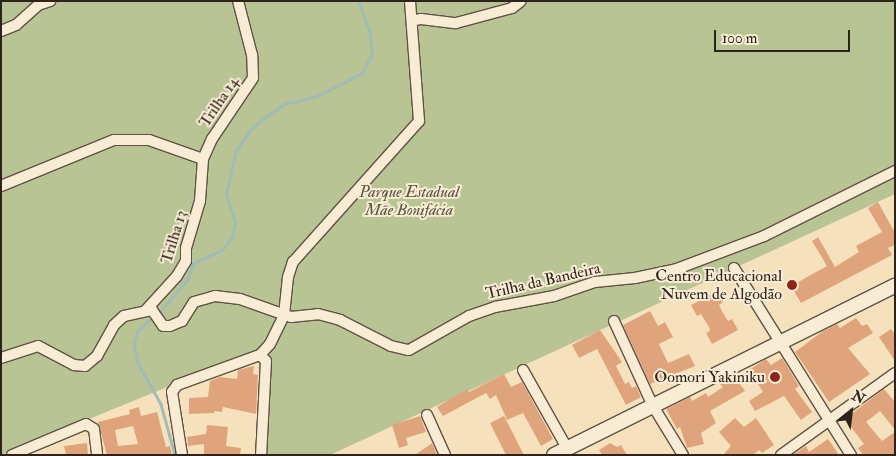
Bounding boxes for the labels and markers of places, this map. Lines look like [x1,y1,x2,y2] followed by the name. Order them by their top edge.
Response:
[655,266,782,304] place label: Centro Educacional Nuvem de Algodão
[786,279,798,291] marker: Centro Educacional Nuvem de Algodão
[654,367,765,387] place label: Oomori Yakiniku
[769,371,781,383] marker: Oomori Yakiniku

